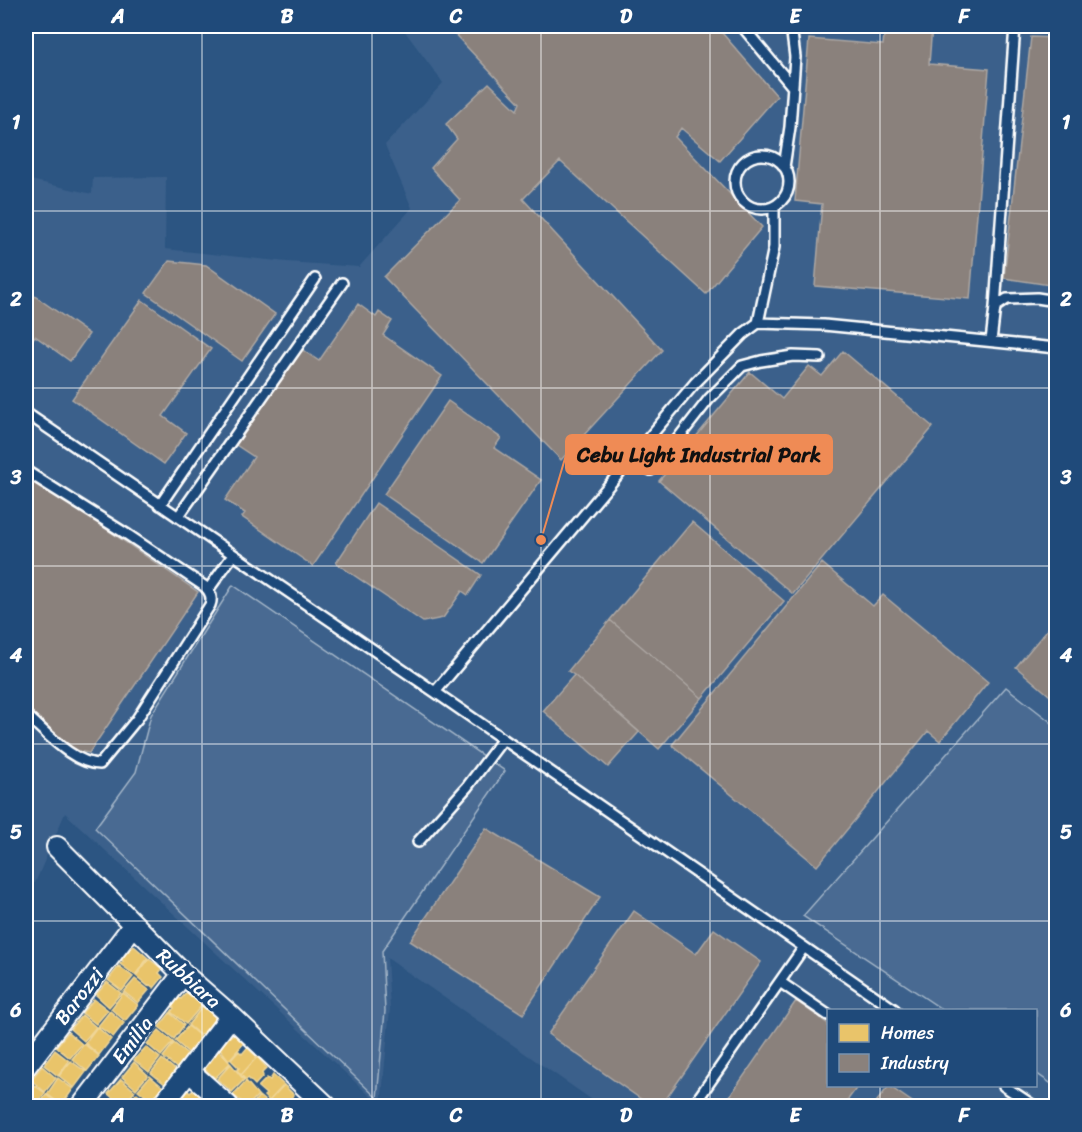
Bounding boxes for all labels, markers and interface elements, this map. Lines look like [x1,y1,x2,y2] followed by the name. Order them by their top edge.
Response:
[110,0,125,34] text: A
[281,0,294,34] text: B
[449,0,463,34] text: C
[620,0,633,34] text: D
[789,0,802,34] text: E
[958,0,971,34] text: F
[12,105,21,140] text: 1
[1062,105,1071,140] text: 1
[9,282,22,317] text: 2
[1059,282,1072,317] text: 2
[566,435,832,474] callout: Cebu Light Industrial Park
[576,436,821,474] text: Cebu Light Industrial Park
[10,460,22,495] text: 3
[1060,460,1072,495] text: 3
[9,638,23,673] text: 4
[1059,638,1073,673] text: 4
[10,815,22,850] text: 5
[1060,815,1072,850] text: 5
[148,939,229,1018] street label: Rubbiara
[45,959,114,1033] street label: Barozzi
[9,993,22,1028] text: 6
[1059,993,1072,1028] text: 6
[102,1009,162,1072] street label: Emilia
[827,1009,1037,1087] legend
[881,1017,935,1049] text: Homes
[880,1047,950,1079] text: Industry
[110,1098,125,1132] text: A
[281,1098,294,1132] text: B
[449,1098,463,1132] text: C
[620,1098,633,1132] text: D
[789,1098,802,1132] text: E
[958,1098,971,1132] text: F

